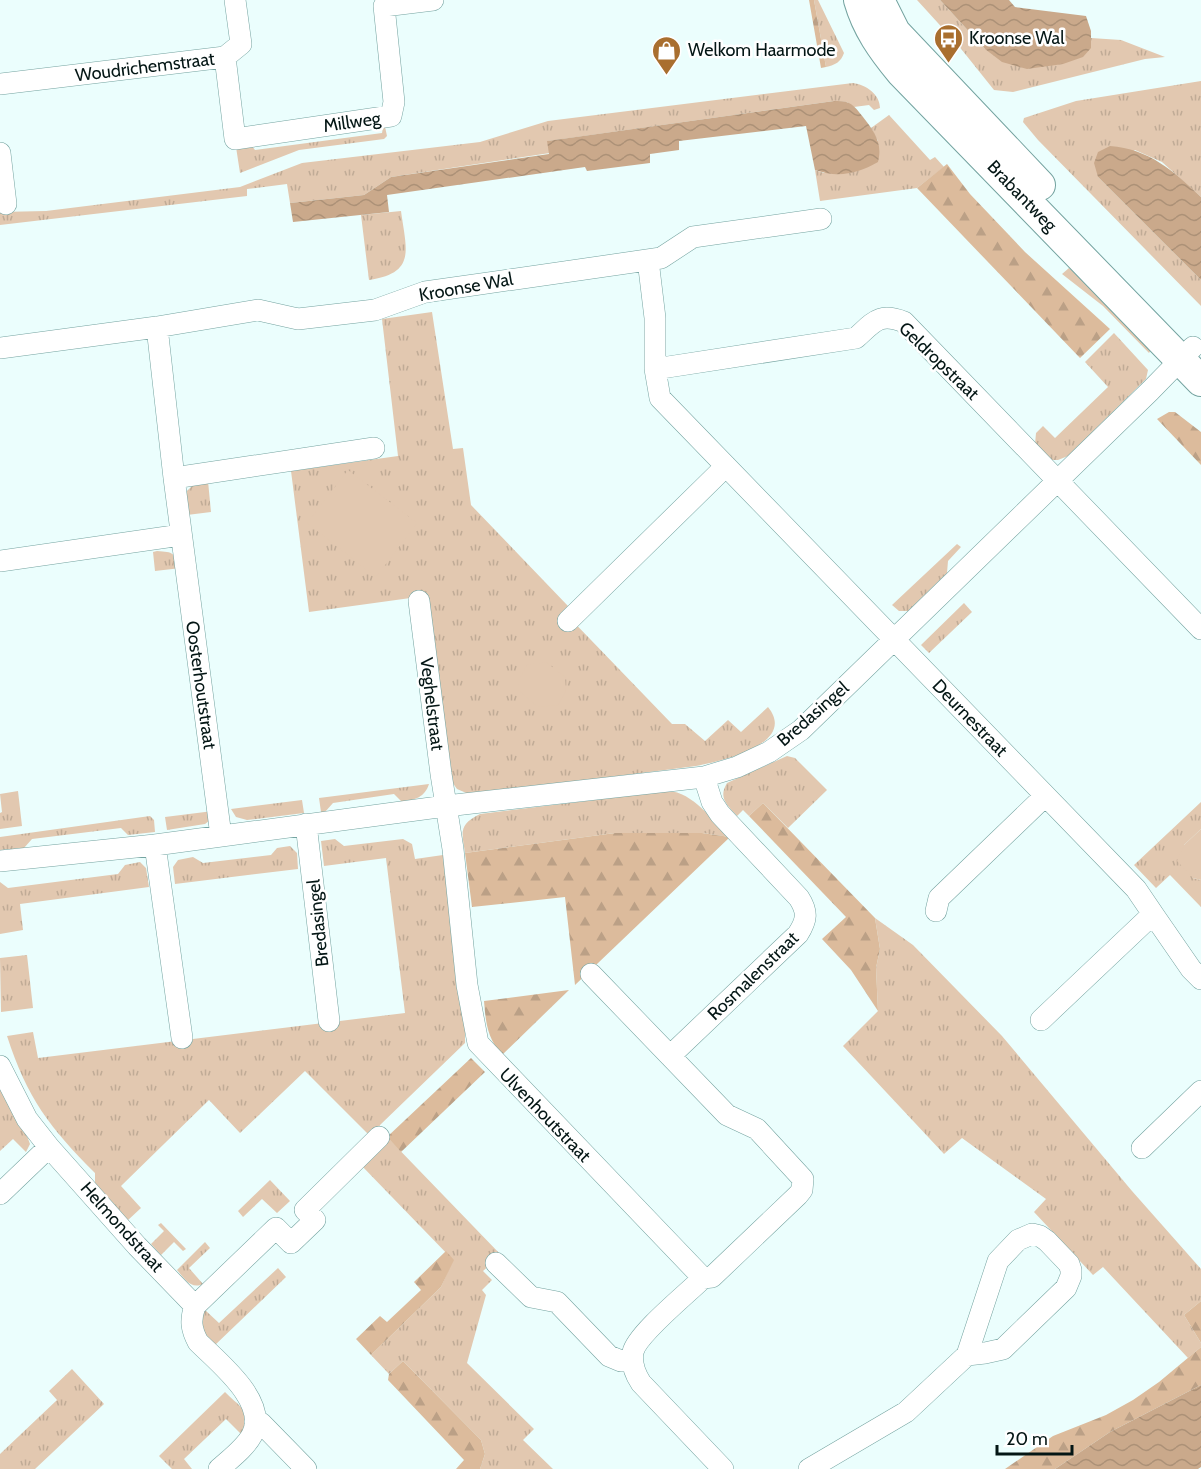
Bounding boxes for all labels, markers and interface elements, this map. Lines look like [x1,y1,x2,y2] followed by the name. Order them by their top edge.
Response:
[932,22,964,64] bus stop icon: Kroonse Wal
[969,27,1065,49] place label: Kroonse Wal
[651,34,683,76] shop icon: Welkom Haarmode
[688,39,836,61] place label: Welkom Haarmode
[74,48,216,86] street label: Woudrichemstraat
[322,107,383,137] street label: Millweg
[983,156,1062,237] street label: Brabantweg
[417,268,516,306] street label: Kroonse Wal
[894,317,984,405] street label: Geldropstraat
[181,619,221,751] street label: Oosterhoutstraat
[415,656,449,752] street label: Veghelstraat
[928,675,1012,761] street label: Deurnestraat
[773,676,854,751] street label: Bredasingel
[302,877,334,968] street label: Bredasingel
[703,927,803,1025] street label: Rosmalenstraat
[495,1063,595,1167] street label: Ulvenhoutstraat
[76,1177,168,1277] street label: Helmondstraat
[997,1418,1072,1456] scale bar
[1006,1428,1048,1450] text: 20 m

